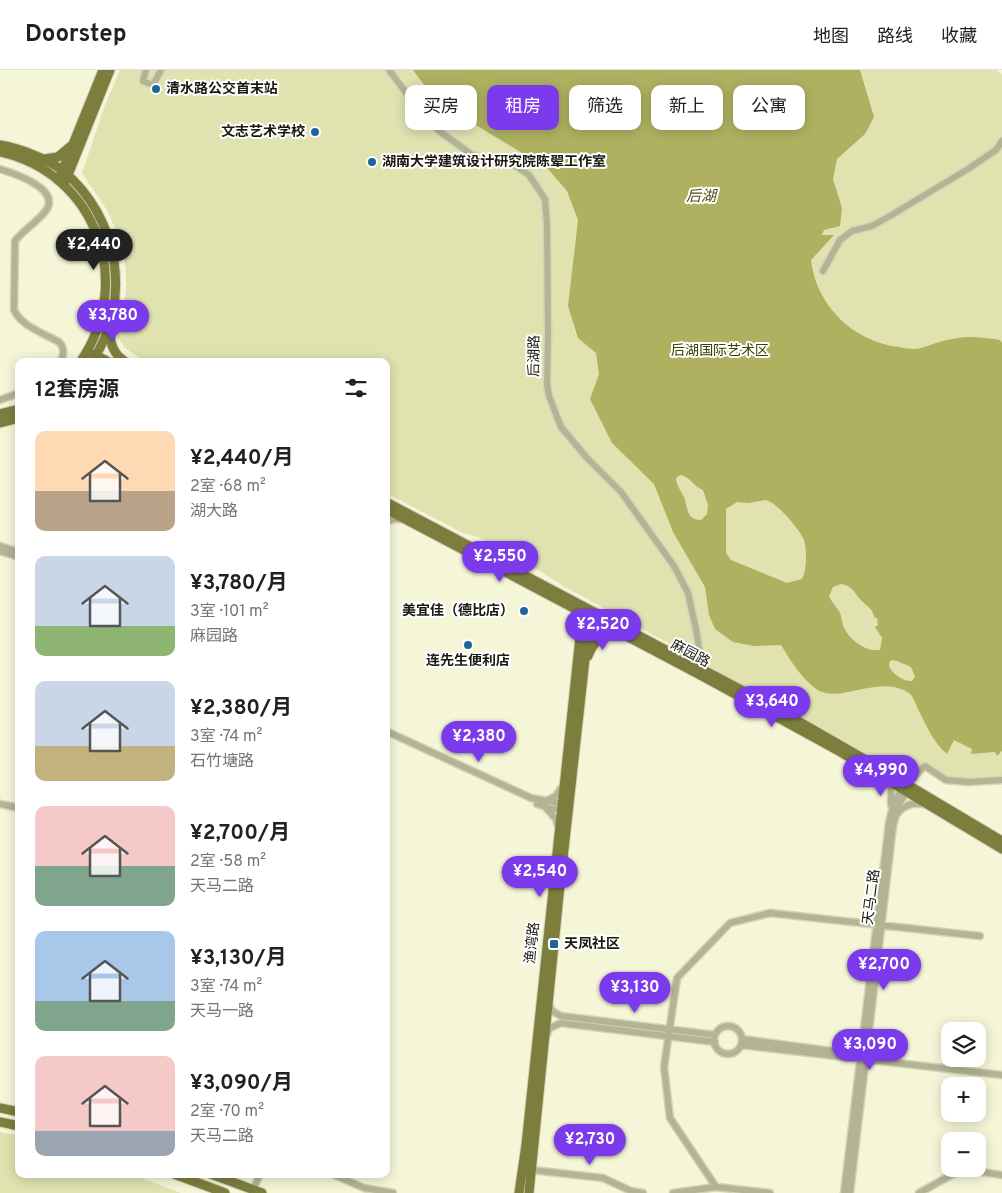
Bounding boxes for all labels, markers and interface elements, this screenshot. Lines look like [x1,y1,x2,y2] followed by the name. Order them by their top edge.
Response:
[25,20,127,50] text: Doorstep
[813,26,849,49] text: 地图
[877,26,913,49] text: 路线
[941,26,977,49] text: 收藏
[166,81,278,98] place label: 清水路公交首末站
[150,83,162,95] marker: 清水路公交首末站
[405,85,477,130] chip: 买房
[487,85,559,130] chip: 租房
[569,85,641,130] chip: 筛选
[651,85,723,130] chip: 新上
[733,85,805,130] chip: 公寓
[221,123,305,141] place label: 文志艺术学校
[309,126,321,138] marker: 文志艺术学校
[382,153,606,171] place label: 湖南大学建筑设计研究院陈翚工作室
[366,156,378,168] marker: 湖南大学建筑设计研究院陈翚工作室
[686,188,718,207] water label: 后湖
[53,228,135,271] pin: ¥2,440
[67,235,121,255] text: ¥2,440
[72,300,154,342] pin: ¥3,780
[88,306,138,326] text: ¥3,780
[526,335,544,377] street label: 后湖路
[671,343,769,360] park label: 后湖国际艺术区
[342,374,370,402] icon: filters
[35,377,119,404] text: 12套房源
[190,445,294,472] text: ¥2,440/月
[75,451,135,511] icon: home
[190,477,266,497] text: 2室 · 68 m²
[190,502,238,522] text: 湖大路
[459,540,541,583] pin: ¥2,550
[473,547,527,567] text: ¥2,550
[190,570,288,597] text: ¥3,780/月
[75,576,135,636] icon: home
[190,602,268,622] text: 3室 · 101 m²
[402,602,514,620] place label: 美宜佳（德比店）
[518,605,530,617] marker: 美宜佳（德比店）
[562,608,644,651] pin: ¥2,520
[576,615,630,635] text: ¥2,520
[190,627,238,647] text: 麻园路
[667,637,713,671] street label: 麻园路
[462,639,474,651] marker: 连先生便利店
[426,652,510,670] place label: 连先生便利店
[731,686,813,728] pin: ¥3,640
[745,692,799,712] text: ¥3,640
[190,695,292,722] text: ¥2,380/月
[75,701,135,761] icon: home
[438,720,520,763] pin: ¥2,380
[190,727,262,747] text: 3室 · 74 m²
[452,727,506,747] text: ¥2,380
[190,752,254,772] text: 石竹塘路
[840,754,922,797] pin: ¥4,990
[854,761,908,781] text: ¥4,990
[190,820,290,847] text: ¥2,700/月
[75,826,135,886] icon: home
[190,852,266,872] text: 2室 · 58 m²
[499,856,581,898] pin: ¥2,540
[513,862,567,882] text: ¥2,540
[860,868,884,926] street label: 天马二路
[190,877,254,897] text: 天马二路
[522,921,544,965] street label: 渔湾路
[564,935,620,953] place label: 天凤社区
[548,938,560,950] marker: 天凤社区
[190,945,287,972] text: ¥3,130/月
[843,948,925,991] pin: ¥2,700
[75,951,135,1011] icon: home
[858,955,910,975] text: ¥2,700
[594,972,676,1014] pin: ¥3,130
[190,977,262,997] text: 3室 · 74 m²
[610,978,660,998] text: ¥3,130
[190,1002,254,1022] text: 天马一路
[941,1022,986,1177] map controls
[941,1022,986,1067] button: layers
[829,1028,911,1071] pin: ¥3,090
[843,1035,897,1055] text: ¥3,090
[190,1070,293,1097] text: ¥3,090/月
[75,1076,135,1136] icon: home
[941,1077,986,1122] button: +
[190,1102,264,1122] text: 2室 · 70 m²
[549,1124,631,1166] pin: ¥2,730
[190,1127,254,1147] text: 天马二路
[565,1130,615,1150] text: ¥2,730
[941,1132,986,1177] button: −

